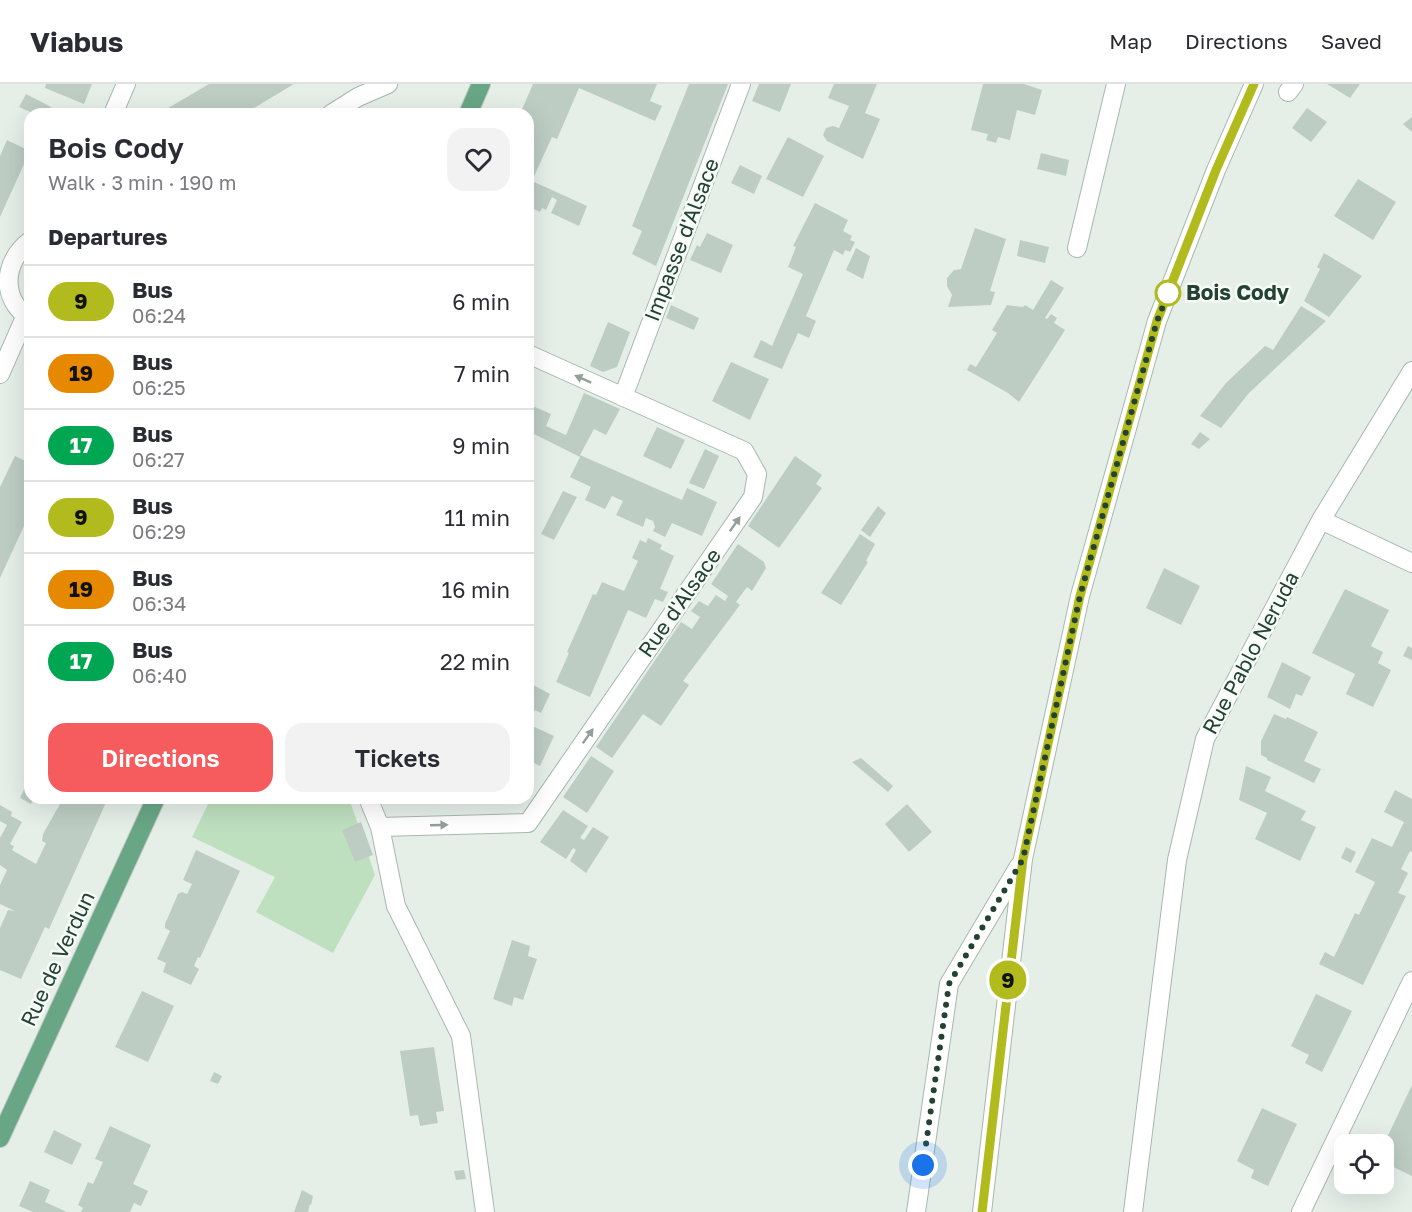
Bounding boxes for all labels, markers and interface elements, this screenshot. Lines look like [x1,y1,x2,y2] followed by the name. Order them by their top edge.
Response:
[30,25,123,58] text: Viabus
[1109,28,1152,54] text: Map
[1185,28,1288,54] text: Directions
[1321,28,1382,54] text: Saved
[447,128,510,191] button: heart
[48,131,184,164] text: Bois Cody
[638,154,724,325] street label: Impasse d'Alsace
[48,170,236,194] text: Walk · 3 min · 190 m
[48,223,167,250] text: Departures
[132,276,173,303] text: Bus
[1186,279,1290,305] place label: Bois Cody
[1155,280,1181,306] marker: Bois Cody
[74,288,88,314] text: 9
[452,288,510,315] text: 6 min
[132,303,186,327] text: 06:24
[132,348,173,375] text: Bus
[69,360,93,386] text: 19
[454,360,510,387] text: 7 min
[574,374,592,384] one-way arrow
[132,375,186,399] text: 06:25
[132,420,173,447] text: Bus
[70,432,92,458] text: 17
[452,432,510,459] text: 9 min
[132,447,185,471] text: 06:27
[132,492,173,519] text: Bus
[74,504,88,530] text: 9
[444,504,510,531] text: 11 min
[729,516,741,532] one-way arrow
[132,519,186,543] text: 06:29
[632,543,726,662] street label: Rue d'Alsace
[132,564,173,591] text: Bus
[1196,567,1304,738] street label: Rue Pablo Neruda
[69,576,93,602] text: 19
[442,576,510,603] text: 16 min
[132,591,186,615] text: 06:34
[132,636,173,663] text: Bus
[70,648,92,674] text: 17
[440,648,510,675] text: 22 min
[132,663,187,687] text: 06:40
[48,723,273,792] button: Directions
[285,723,510,792] button: Tickets
[582,728,594,744] one-way arrow
[429,821,448,830] one-way arrow
[14,887,100,1030] street label: Rue de Verdun
[988,960,1028,1000] line badge: 9
[1001,967,1015,993] text: 9
[1334,1134,1394,1194] map controls
[1334,1134,1394,1194] button: locate
[908,1150,938,1180] your location

